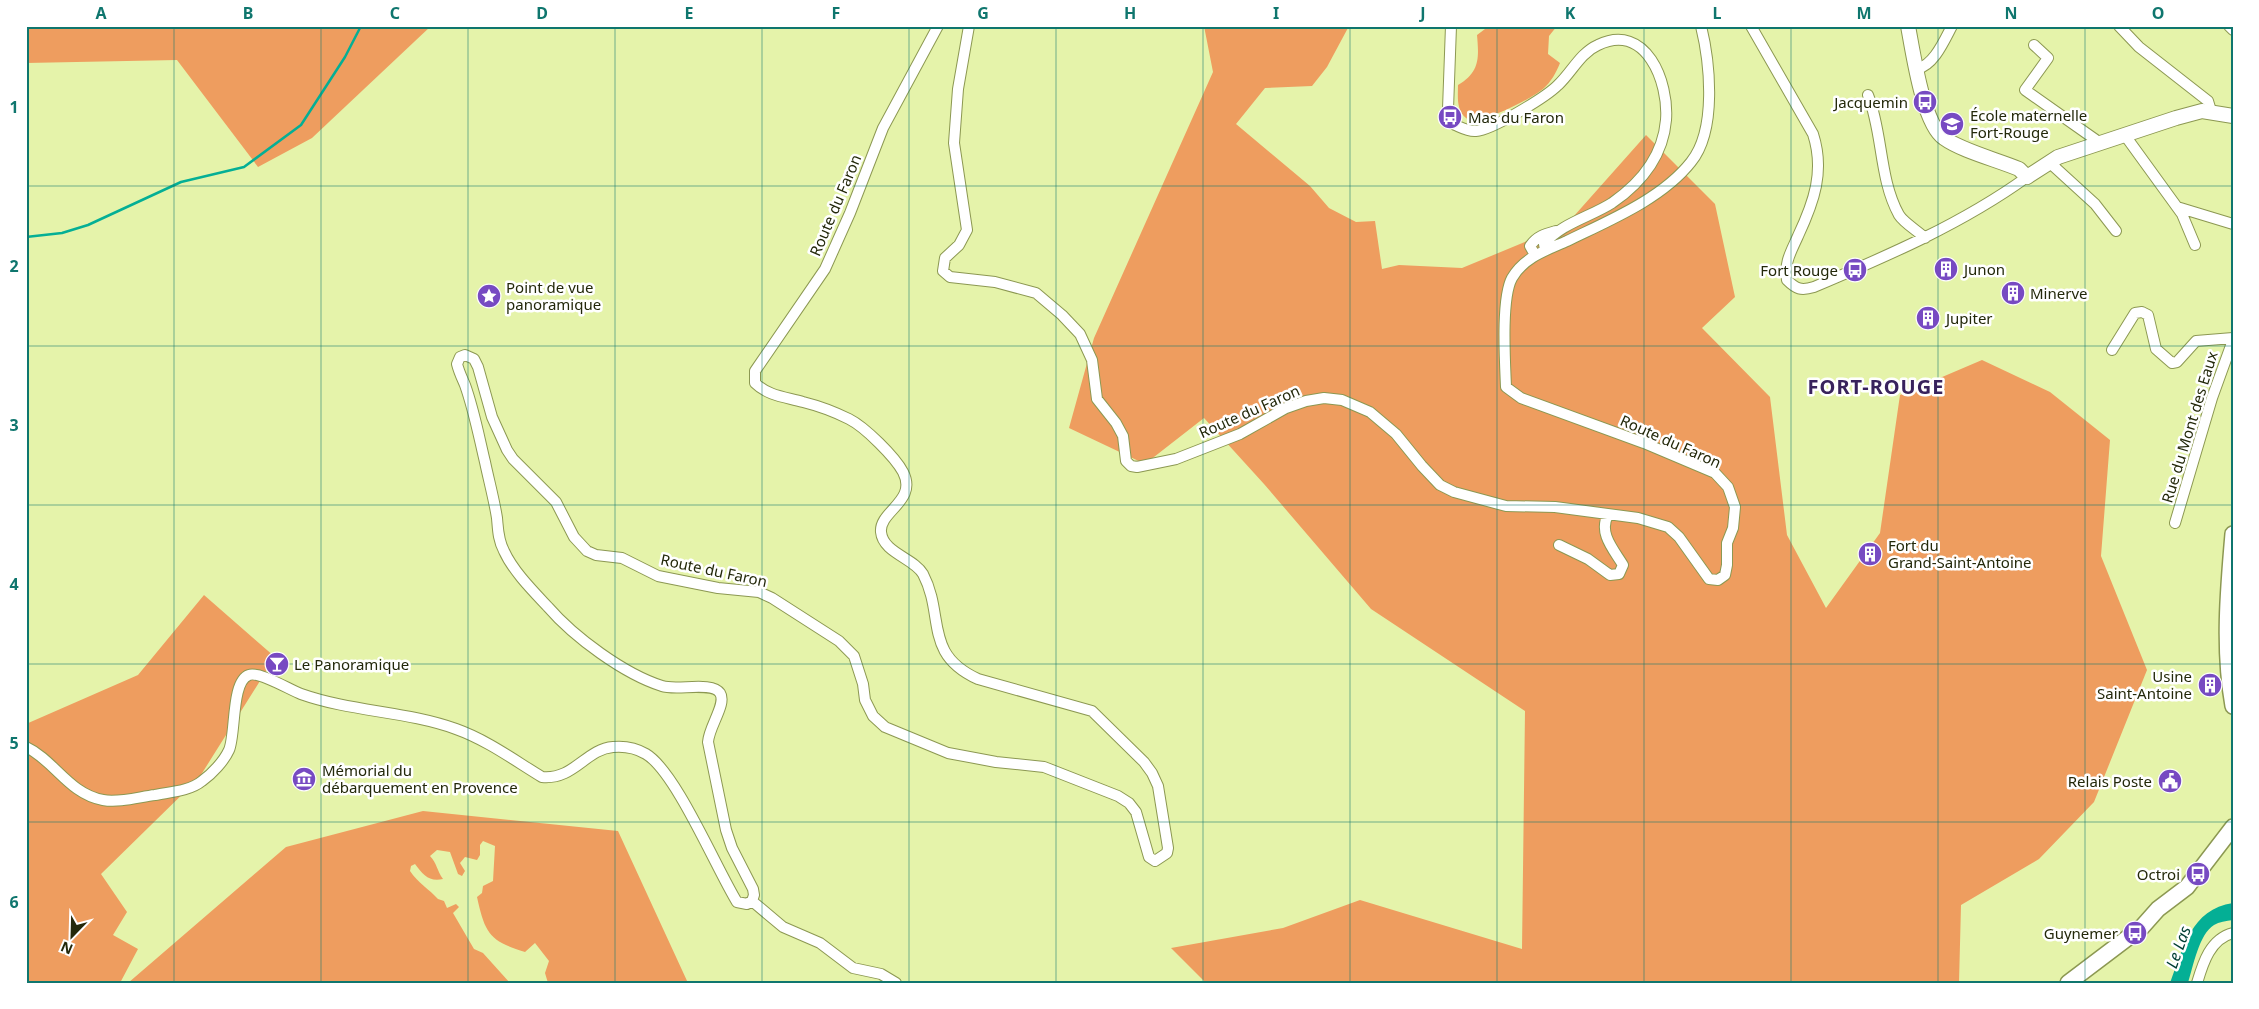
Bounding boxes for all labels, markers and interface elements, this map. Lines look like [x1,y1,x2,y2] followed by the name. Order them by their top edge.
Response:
[95,2,107,24] text: A
[243,2,253,24] text: B
[390,2,400,24] text: C
[536,2,548,24] text: D
[685,2,694,24] text: E
[832,2,840,24] text: F
[977,2,989,24] text: G
[1124,2,1136,24] text: H
[1273,2,1279,24] text: I
[1418,2,1426,24] text: J
[1565,2,1576,24] text: K
[1713,2,1722,24] text: L
[1856,2,1872,24] text: M
[2004,2,2018,24] text: N
[2152,2,2164,24] text: O
[1912,89,1938,115] bus stop icon: Jacquemin
[1832,92,1908,112] place label: Jacquemin
[9,96,19,118] text: 1
[1437,104,1463,130] bus stop icon: Mas du Faron
[1970,105,2087,142] place label: École maternelle Fort-Rouge
[1468,107,1564,127] place label: Mas du Faron
[1939,111,1965,137] school or university icon: École maternelle Fort-Rouge
[805,151,865,259] street label: Route du Faron
[9,255,19,277] text: 2
[1933,256,1959,282] building icon: Junon
[1842,257,1868,283] bus stop icon: Fort Rouge
[1962,259,2005,279] place label: Junon
[1760,260,1838,280] place label: Fort Rouge
[506,277,601,314] place label: Point de vue panoramique
[2000,280,2026,306] building icon: Minerve
[476,283,502,309] place icon: Point de vue panoramique
[2030,283,2087,303] place label: Minerve
[1915,305,1941,331] building icon: Jupiter
[1944,308,1993,328] place label: Jupiter
[2156,349,2222,505] street label: Rue du Mont des Eaux
[1808,373,1944,400] district label: FORT-ROUGE
[1195,380,1303,442] street label: Route du Faron
[1617,410,1725,472] street label: Route du Faron
[9,414,19,436] text: 3
[1888,535,2032,572] place label: Fort du Grand-Saint-Antoine
[1857,541,1883,567] building icon: Fort du Grand-Saint-Antoine
[659,549,769,591] street label: Route du Faron
[9,573,19,595] text: 4
[264,651,290,677] bar icon: Le Panoramique
[294,654,409,674] place label: Le Panoramique
[2097,666,2192,703] place label: Usine Saint-Antoine
[2197,672,2223,698] building icon: Usine Saint-Antoine
[9,732,19,754] text: 5
[322,760,518,797] place label: Mémorial du débarquement en Provence
[291,766,317,792] museum icon: Mémorial du débarquement en Provence
[2157,768,2183,794] public building icon: Relais Poste
[2068,771,2152,791] place label: Relais Poste
[2185,861,2211,887] bus stop icon: Octroi
[2137,864,2180,884] place label: Octroi
[9,891,19,913] text: 6
[48,912,98,962] north arrow
[2122,920,2148,946] bus stop icon: Guynemer
[2044,923,2118,943] place label: Guynemer
[2160,923,2196,971] water label: Le Las
[58,937,76,959] text: N

